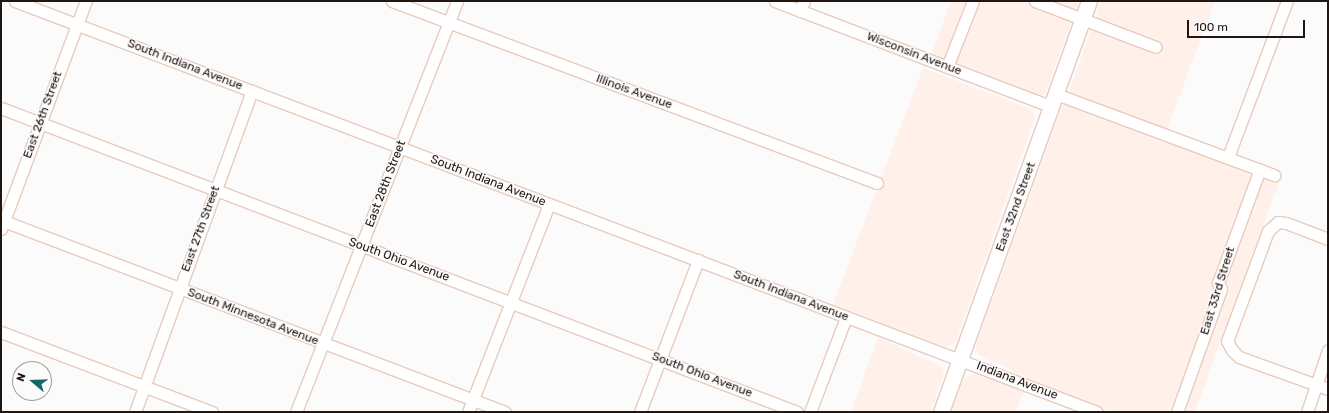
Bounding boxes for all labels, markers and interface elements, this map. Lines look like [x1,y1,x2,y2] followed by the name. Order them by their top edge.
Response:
[1189,12,1307,38] scale bar
[1194,20,1228,34] text: 100 m
[864,29,964,79] street label: Wisconsin Avenue
[125,36,245,94] street label: South Indiana Avenue
[21,70,65,160] street label: East 26th Street
[594,72,674,112] street label: Illinois Avenue
[363,138,409,230] street label: East 28th Street
[428,152,548,210] street label: South Indiana Avenue
[993,160,1039,254] street label: East 32nd Street
[179,184,223,274] street label: East 27th Street
[346,235,452,285] street label: South Ohio Avenue
[1198,245,1238,337] street label: East 33rd Street
[731,267,851,325] street label: South Indiana Avenue
[185,285,321,349] street label: South Minnesota Avenue
[650,349,754,401] street label: South Ohio Avenue
[974,359,1060,403] street label: Indiana Avenue
[12,361,52,401] north arrow
[14,371,29,383] text: N

